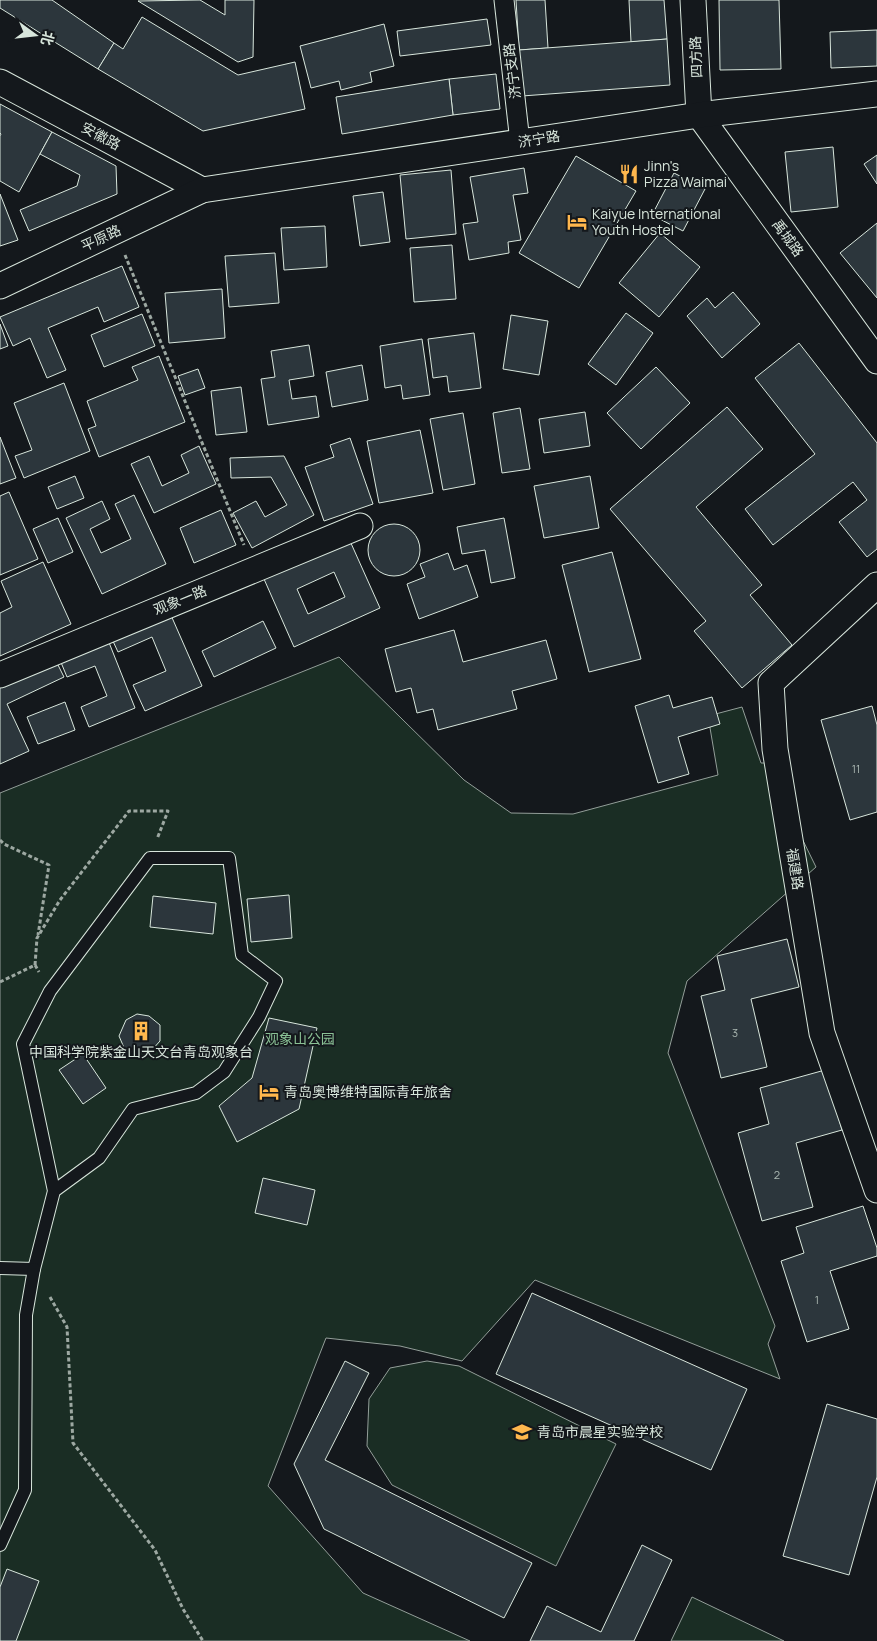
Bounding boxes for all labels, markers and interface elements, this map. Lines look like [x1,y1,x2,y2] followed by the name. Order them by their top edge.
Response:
[10,10,60,60] north arrow
[37,29,59,48] text: 北
[685,36,706,78] street label: 四方路
[499,42,524,100] street label: 济宁支路
[78,117,124,154] street label: 安徽路
[517,126,561,151] street label: 济宁路
[644,156,727,191] place label: Jinn's Pizza Waimai
[618,163,640,185] restaurant icon: Jinn's Pizza Waimai
[592,204,721,239] place label: Kaiyue International Youth Hostel
[566,211,588,233] hotel icon: Kaiyue International Youth Hostel
[768,215,808,260] street label: 禹城路
[78,220,124,255] street label: 平原路
[150,580,209,619] street label: 观象一路
[852,761,860,776] house number: 11
[783,847,808,891] street label: 福建路
[130,1020,152,1042] building icon: 中国科学院紫金山天文台青岛观象台
[732,1025,738,1040] house number: 3
[265,1029,335,1048] park label: 观象山公园
[29,1042,253,1061] place label: 中国科学院紫金山天文台青岛观象台
[258,1081,280,1103] hotel icon: 青岛奥博维特国际青年旅舍
[284,1082,452,1101] place label: 青岛奥博维特国际青年旅舍
[774,1167,780,1182] house number: 2
[815,1292,819,1307] house number: 1
[511,1421,533,1443] school or university icon: 青岛市晨星实验学校
[537,1422,663,1441] place label: 青岛市晨星实验学校

